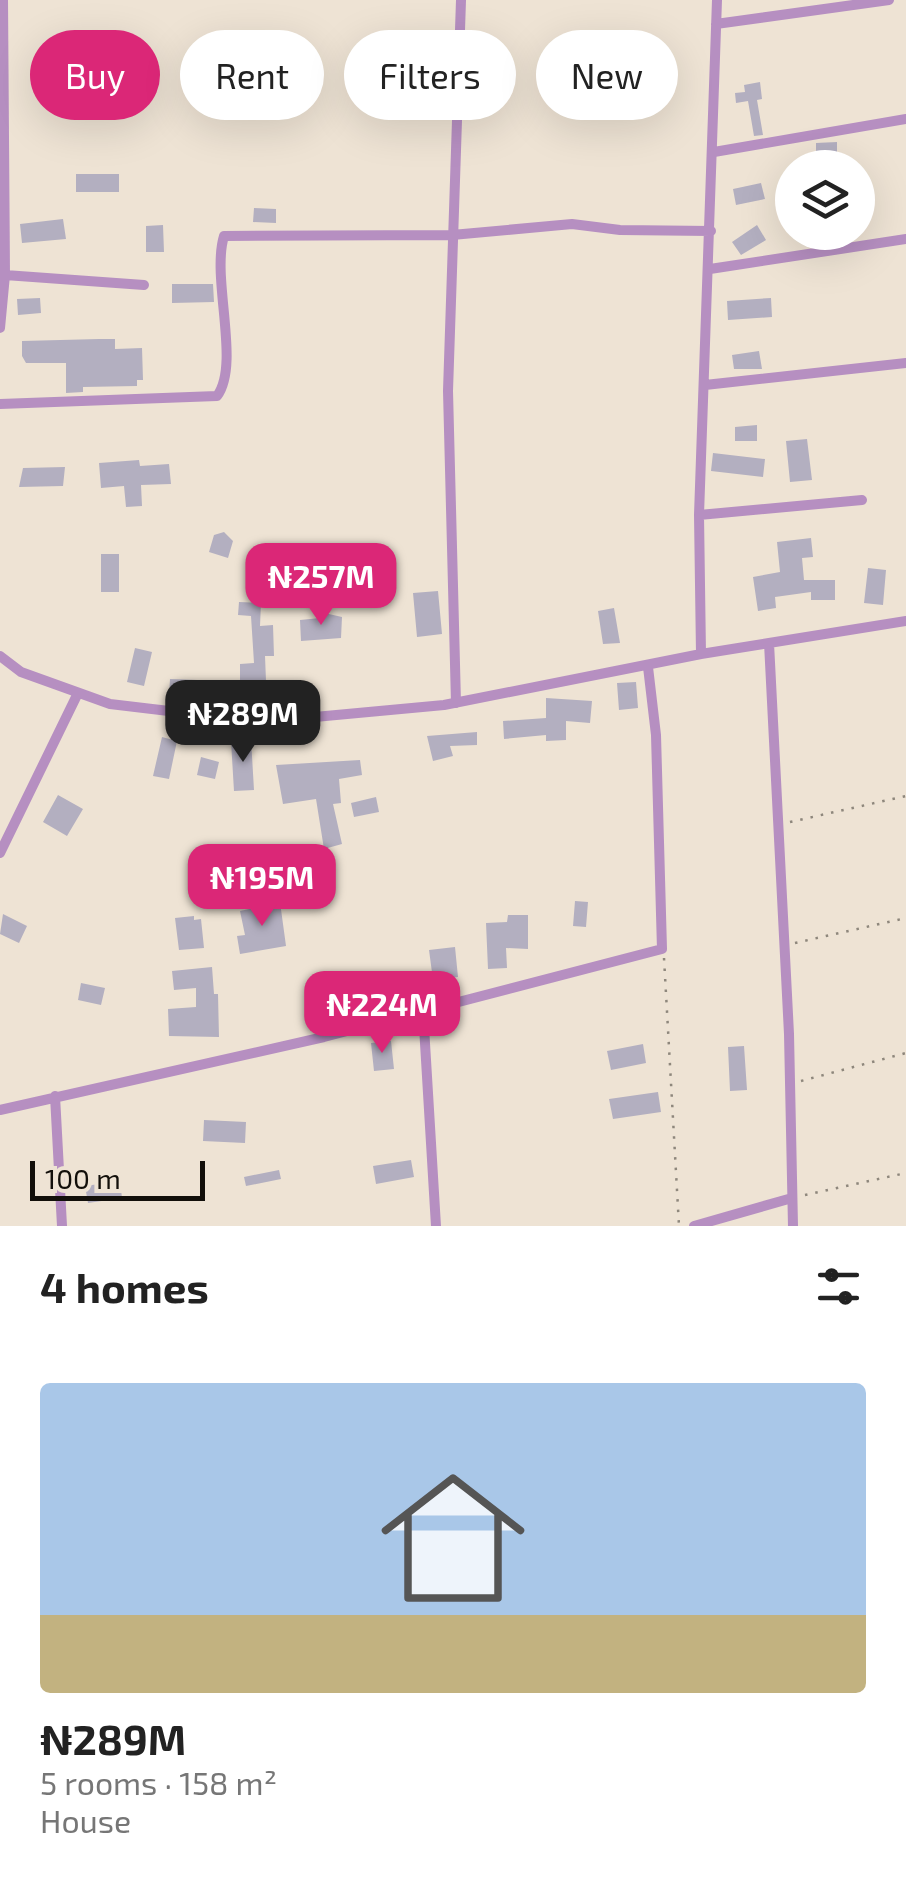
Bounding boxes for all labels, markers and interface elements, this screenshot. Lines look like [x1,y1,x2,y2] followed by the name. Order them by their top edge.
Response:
[30,30,160,120] chip: Buy
[180,30,324,120] chip: Rent
[344,30,516,120] chip: Filters
[536,30,678,120] chip: New
[775,150,875,250] map controls
[775,150,875,250] button: layers
[251,543,391,628] pin: ₦257M
[267,556,375,594] text: ₦257M
[173,680,313,765] pin: ₦289M
[187,693,299,731] text: ₦289M
[192,844,332,929] pin: ₦195M
[210,857,314,895] text: ₦195M
[312,971,452,1056] pin: ₦224M
[326,984,438,1022] text: ₦224M
[30,1156,205,1200] scale bar
[45,1161,121,1195] text: 100 m
[811,1259,866,1314] icon: filters
[40,1261,209,1311] text: 4 homes
[363,1448,543,1628] icon: home
[40,1713,186,1763] text: ₦289M
[40,1763,277,1801] text: 5 rooms · 158 m²
[40,1801,131,1839] text: House

